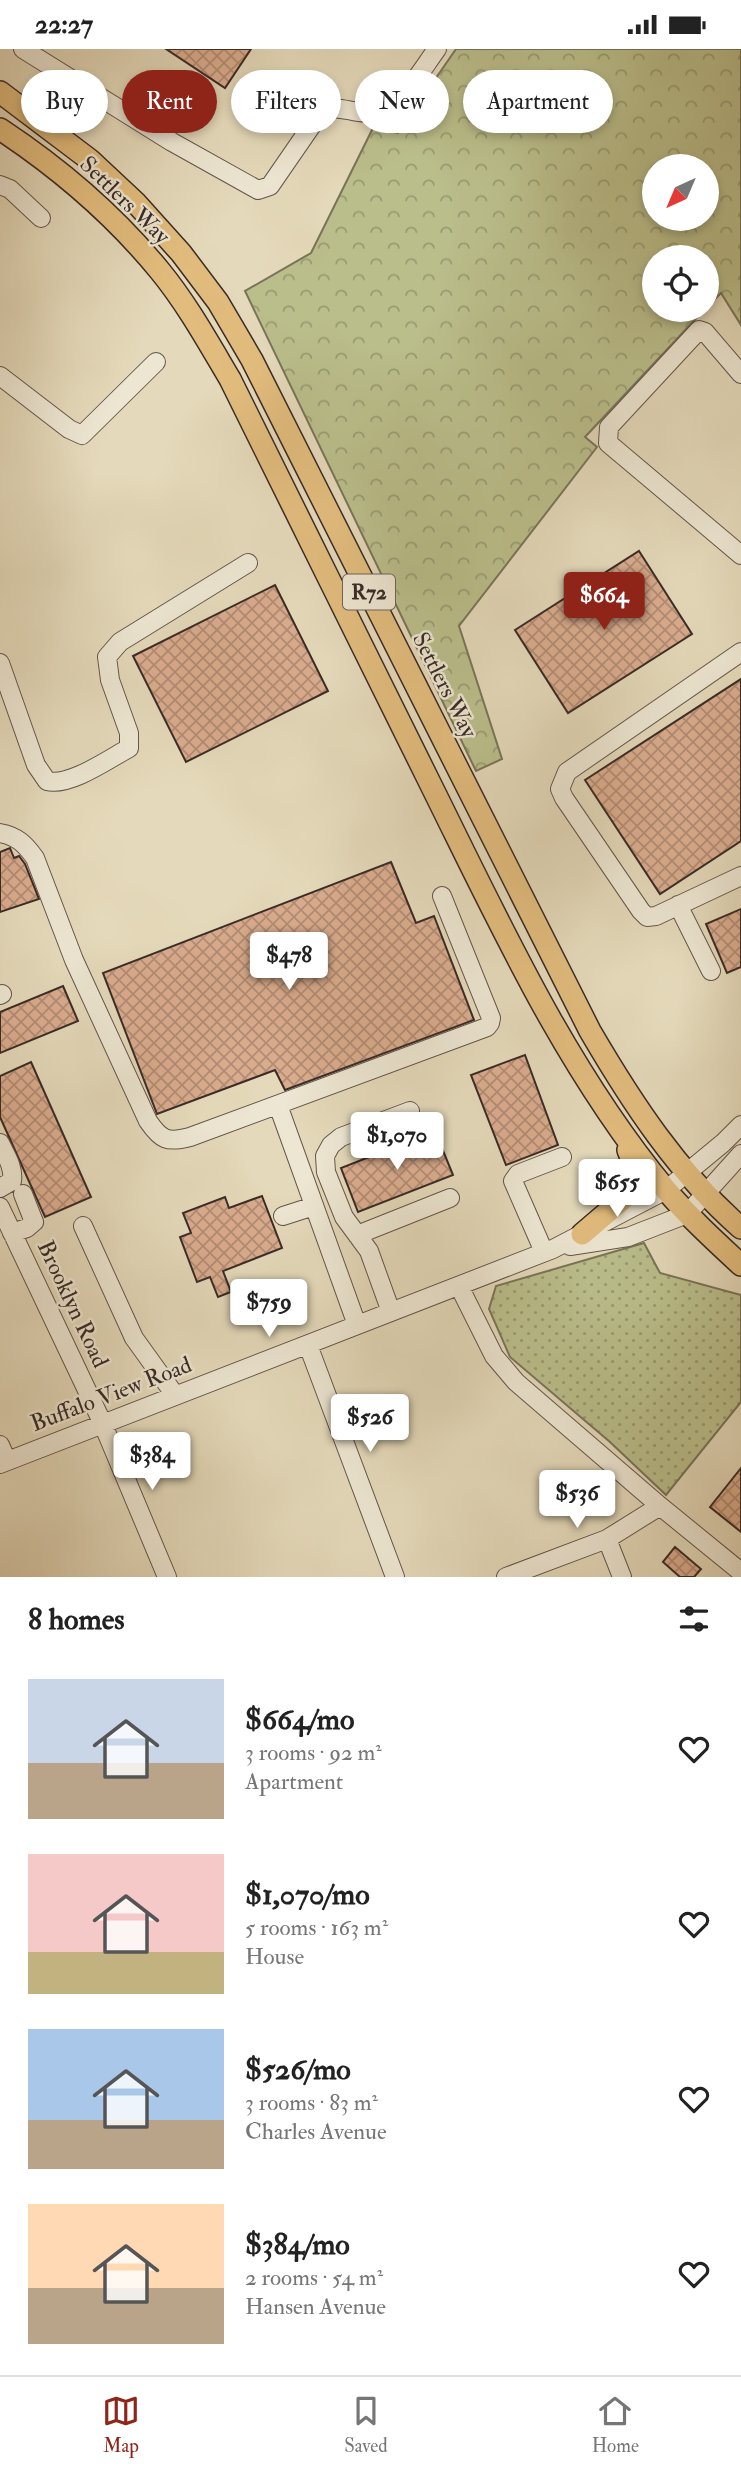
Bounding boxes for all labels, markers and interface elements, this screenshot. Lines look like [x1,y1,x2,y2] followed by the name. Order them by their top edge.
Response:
[35,9,93,41] text: 22:27
[21,70,108,133] chip: Buy
[122,70,217,133] chip: Rent
[231,70,341,133] chip: Filters
[355,70,449,133] chip: New
[463,70,613,133] chip: Apartment
[74,150,177,251] street label: Settlers Way
[642,154,719,231] north arrow
[642,154,719,322] map controls
[642,245,719,322] button: locate
[563,573,645,632] pin: $664
[343,575,395,609] road number: R72
[580,580,628,609] text: $664
[406,627,484,743] street label: Settlers Way
[248,933,330,992] pin: $478
[266,940,312,969] text: $478
[340,1113,454,1172] pin: $1,070
[367,1120,427,1149] text: $1,070
[576,1159,658,1219] pin: $655
[595,1167,639,1196] text: $655
[31,1236,115,1372] street label: Brooklyn Road
[228,1279,310,1339] pin: $759
[246,1287,292,1316] text: $759
[26,1350,196,1438] street label: Buffalo View Road
[329,1395,411,1454] pin: $526
[347,1402,393,1431] text: $526
[111,1433,193,1492] pin: $384
[129,1440,175,1469] text: $384
[536,1471,618,1530] pin: $536
[555,1478,599,1507] text: $536
[675,1600,713,1638] icon: filters
[28,1601,125,1638] text: 8 homes
[245,1701,354,1738] text: $664/mo
[84,1707,168,1791] icon: home
[675,1730,713,1768] icon: heart
[245,1738,382,1767] text: 3 rooms · 92 m²
[245,1767,343,1796] text: Apartment
[245,1876,370,1913] text: $1,070/mo
[84,1882,168,1966] icon: home
[675,1905,713,1943] icon: heart
[245,1913,388,1942] text: 5 rooms · 163 m²
[245,1942,304,1971] text: House
[245,2051,351,2088] text: $526/mo
[84,2057,168,2141] icon: home
[675,2080,713,2118] icon: heart
[245,2088,378,2117] text: 3 rooms · 83 m²
[245,2117,387,2146] text: Charles Avenue
[245,2226,350,2263] text: $384/mo
[84,2232,168,2316] icon: home
[675,2255,713,2293] icon: heart
[245,2263,383,2292] text: 2 rooms · 54 m²
[245,2292,386,2321] text: Hansen Avenue
[102,2392,140,2458] tab: Map
[344,2392,388,2458] tab: Saved
[592,2392,639,2458] tab: Home

